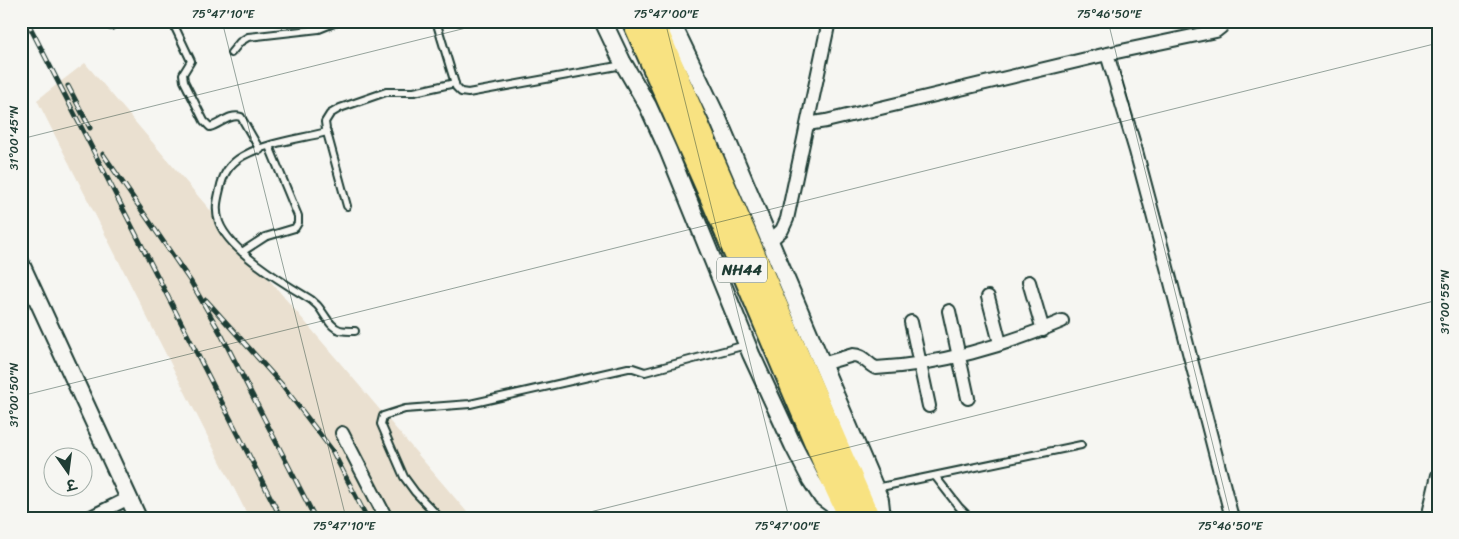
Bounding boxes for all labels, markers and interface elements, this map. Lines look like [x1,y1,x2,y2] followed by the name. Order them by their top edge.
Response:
[192,3,256,25] text: 75°47'10"E
[634,3,700,25] text: 75°47'00"E
[1077,3,1143,25] text: 75°46'50"E
[3,105,25,170] text: 31°00'45"N
[717,258,767,282] road number: NH44
[1434,269,1456,334] text: 31°00'55"N
[3,362,25,427] text: 31°00'50"N
[42,446,92,496] north arrow
[62,470,81,498] text: उ
[313,515,377,537] text: 75°47'10"E
[755,515,821,537] text: 75°47'00"E
[1198,515,1264,537] text: 75°46'50"E

